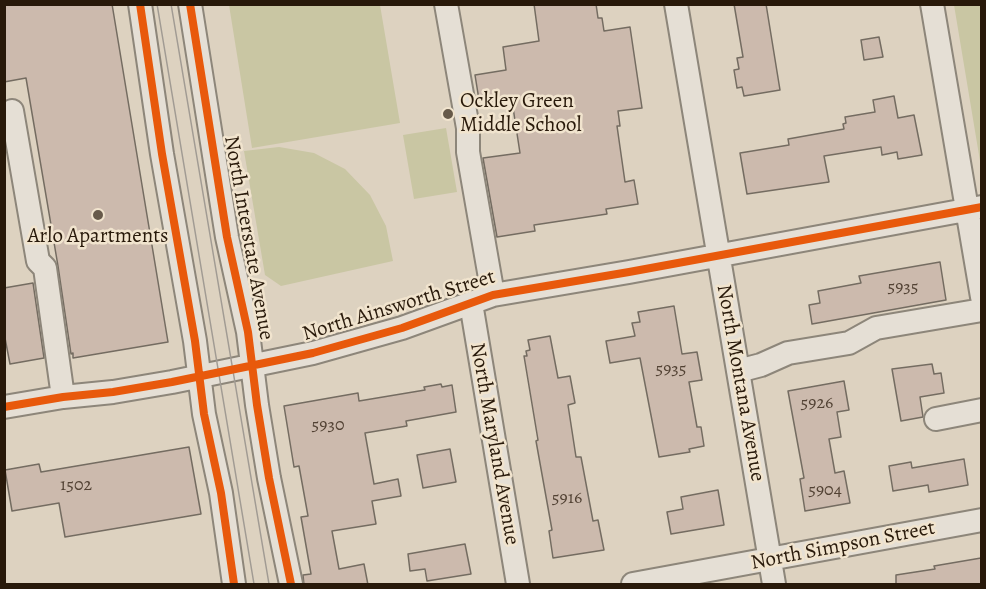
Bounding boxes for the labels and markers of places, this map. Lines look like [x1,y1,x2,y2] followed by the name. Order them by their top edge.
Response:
[460,89,582,139] place label: Ockley Green Middle School
[441,107,455,121] marker: Ockley Green Middle School
[91,208,105,222] marker: Arlo Apartments
[27,224,169,250] place label: Arlo Apartments

